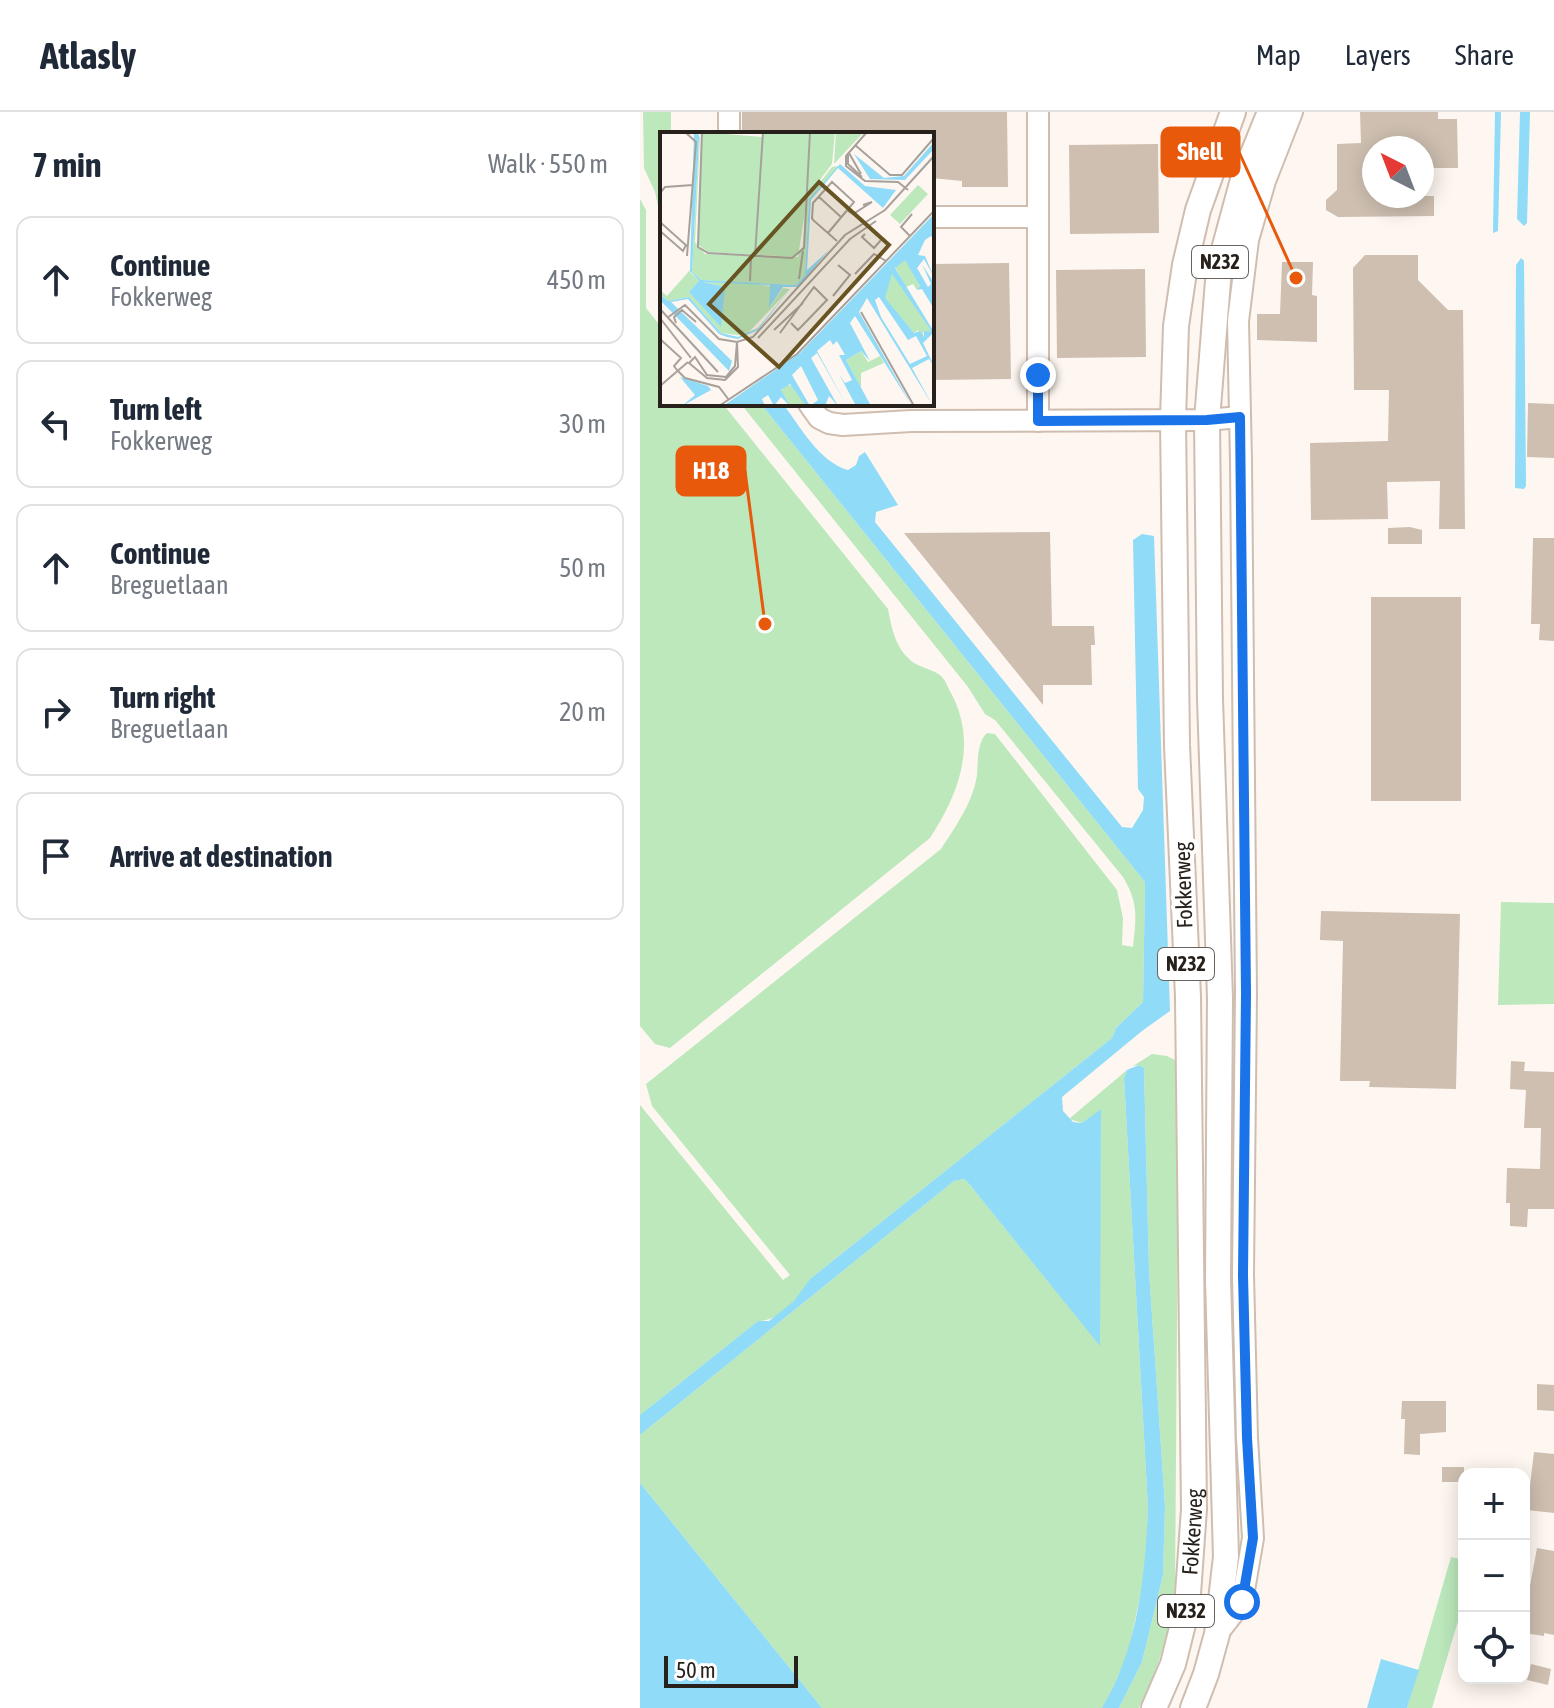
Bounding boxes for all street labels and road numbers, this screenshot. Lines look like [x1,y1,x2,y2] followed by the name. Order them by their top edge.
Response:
[1192,246,1248,278] road number: N232
[1168,841,1198,929] street label: Fokkerweg
[1158,948,1214,980] road number: N232
[1176,1488,1207,1576] street label: Fokkerweg
[1158,1595,1214,1627] road number: N232

